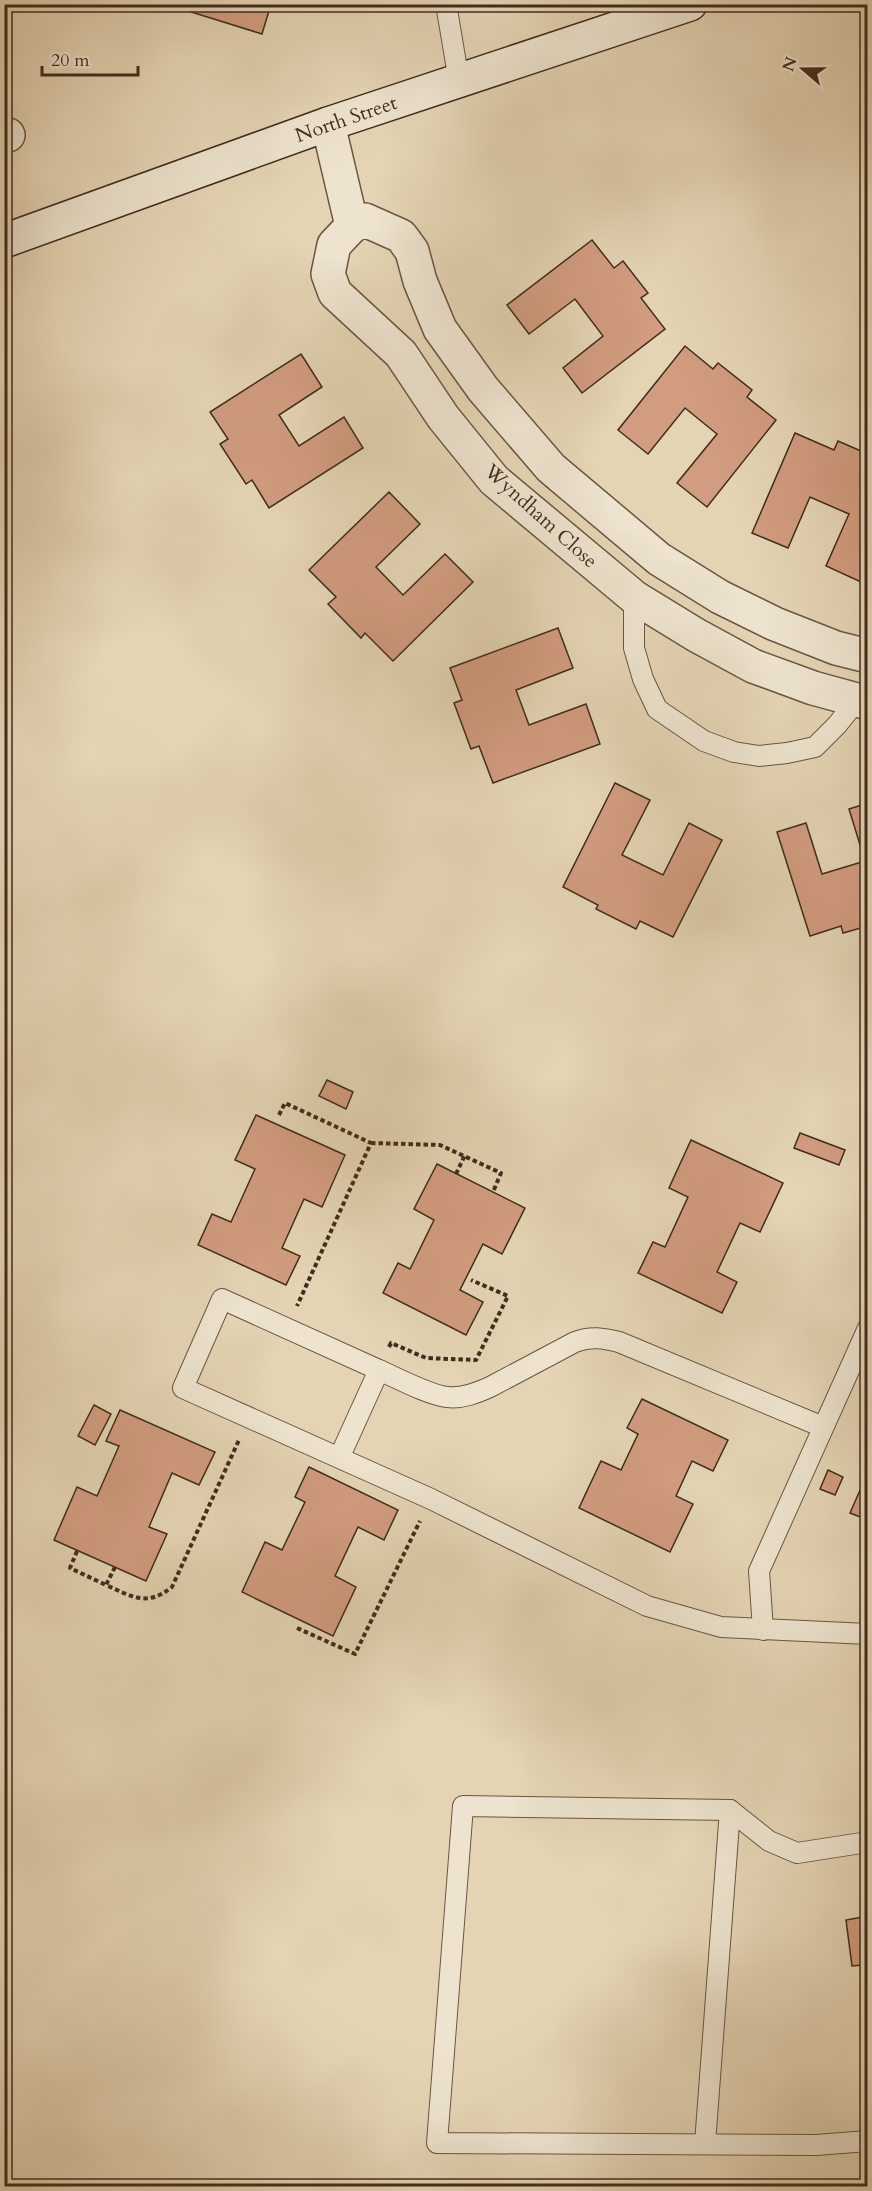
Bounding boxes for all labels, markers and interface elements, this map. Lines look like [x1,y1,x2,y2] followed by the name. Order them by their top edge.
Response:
[42,39,138,77] scale bar
[773,39,833,99] north arrow
[51,48,90,73] text: 20 m
[777,54,803,75] text: N
[292,89,401,149] street label: North Street
[478,457,603,574] street label: Wyndham Close

